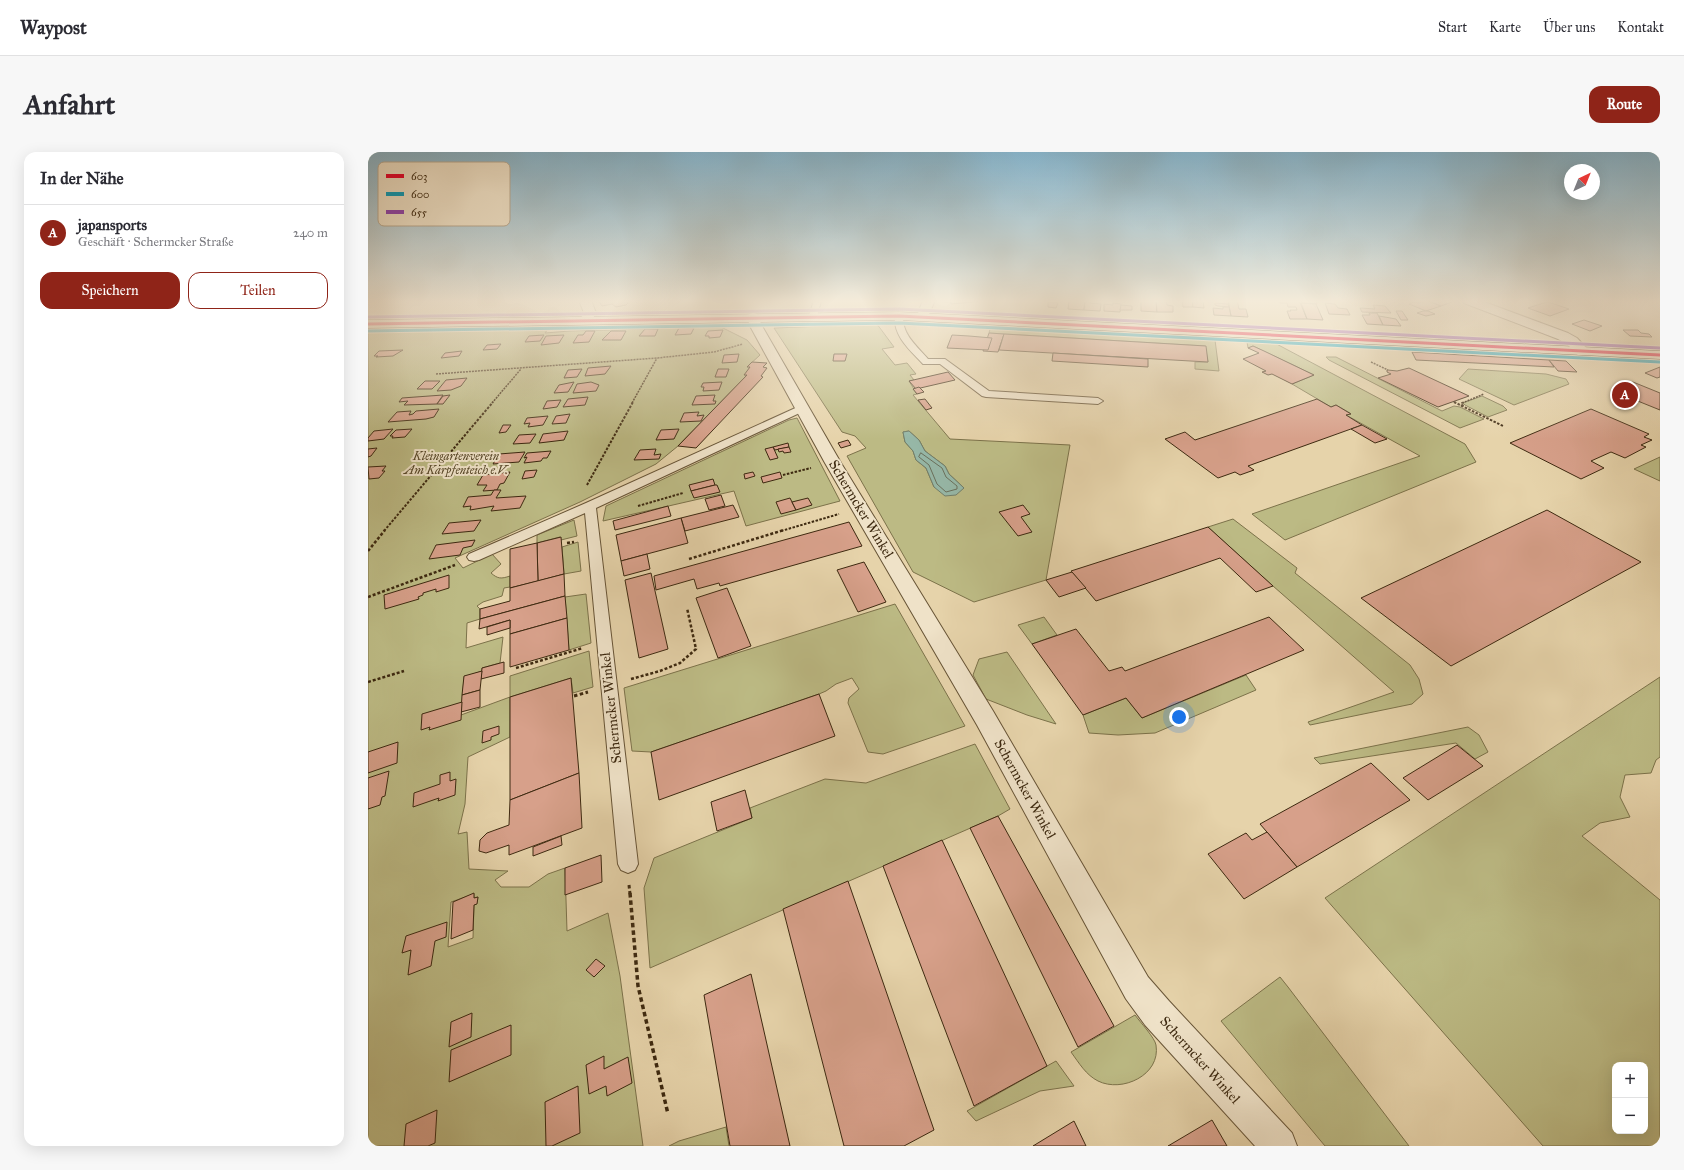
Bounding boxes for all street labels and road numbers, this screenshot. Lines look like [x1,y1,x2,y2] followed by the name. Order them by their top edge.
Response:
[825,457,897,561] street label: Schermcker Winkel
[597,651,625,764] street label: Schermcker Winkel
[991,736,1060,842] street label: Schermcker Winkel
[1156,1013,1244,1107] street label: Schermcker Winkel

